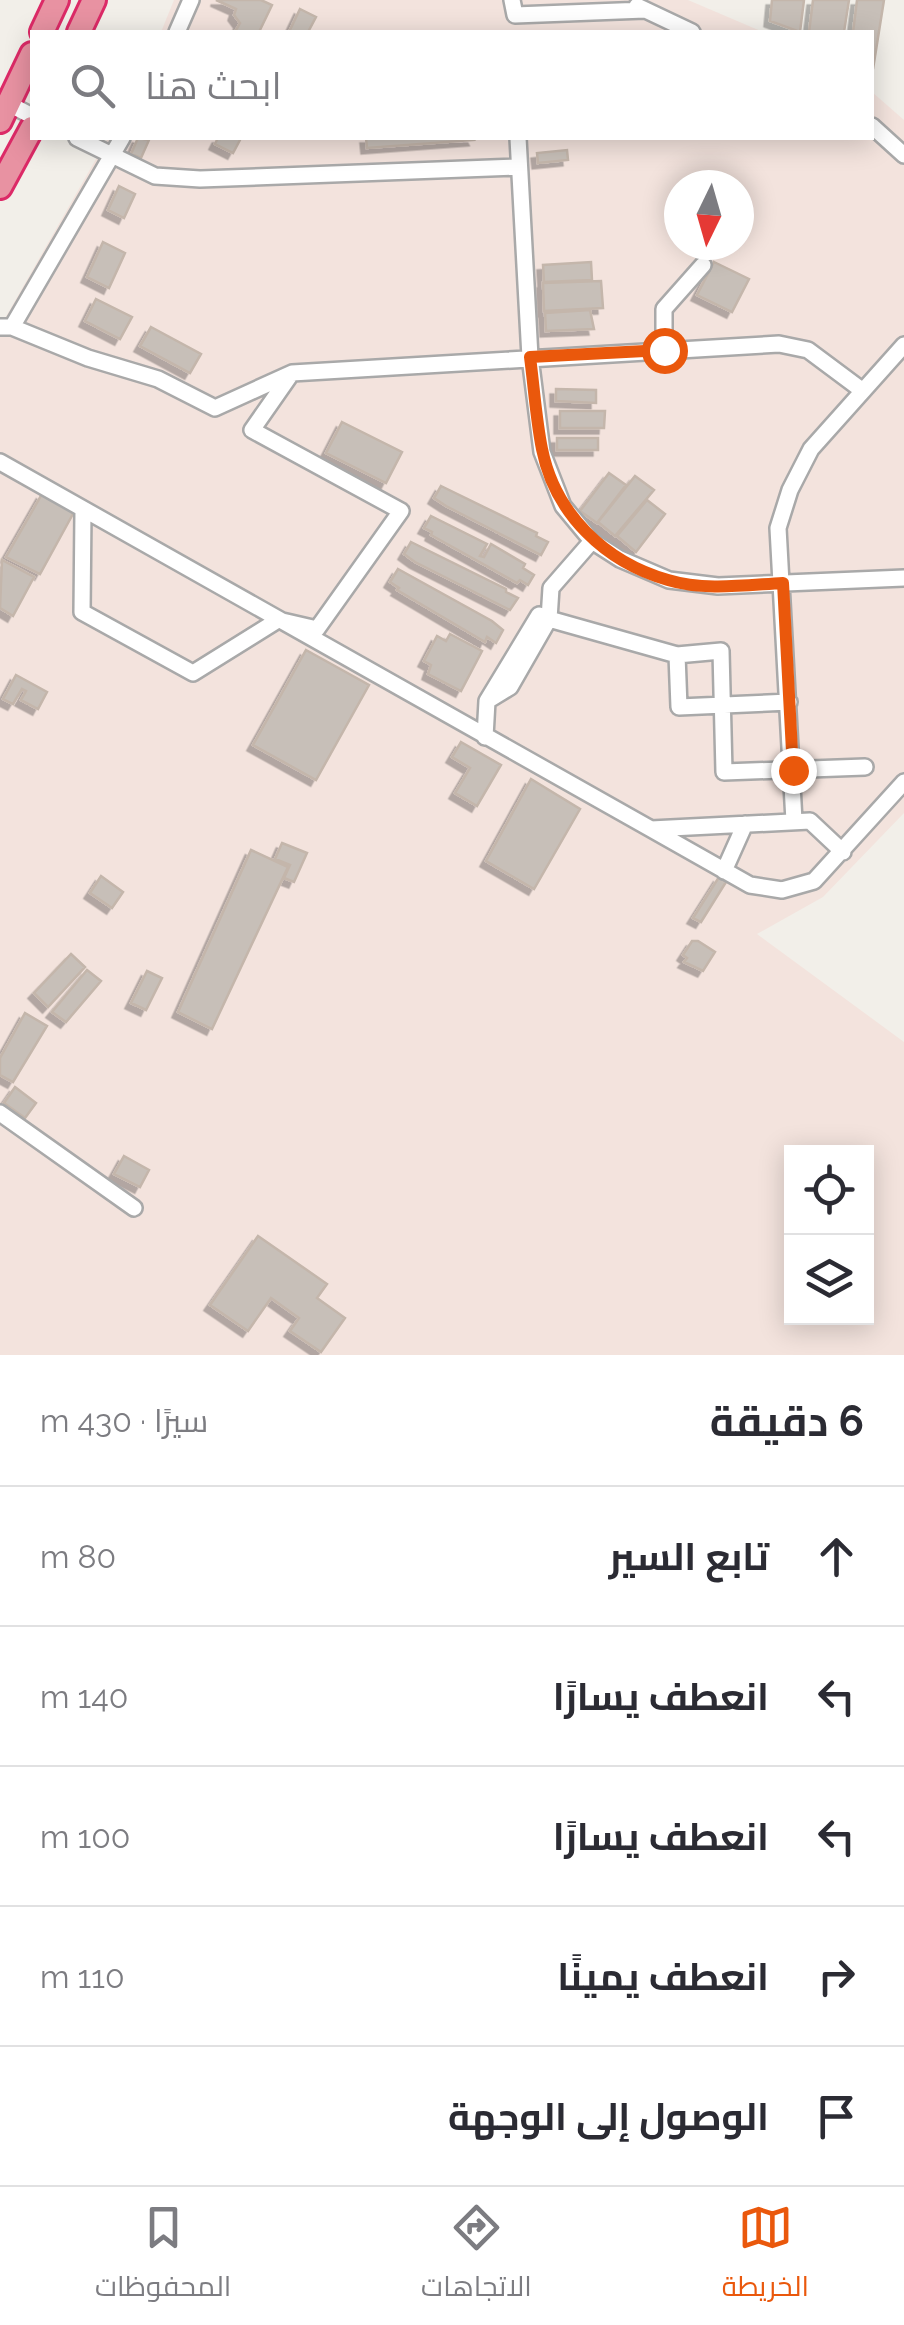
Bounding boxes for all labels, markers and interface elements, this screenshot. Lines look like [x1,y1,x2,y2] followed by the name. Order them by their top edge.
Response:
[30,30,874,140] search box
[65,58,120,113] icon: search
[145,63,282,108] text: ابحث هنا
[664,170,754,260] north arrow
[642,328,688,374] route start
[771,748,817,794] route end
[784,1145,874,1325] map controls
[784,1145,874,1235] button: locate
[784,1235,874,1325] button: layers
[710,1397,864,1446] text: 6 دقيقة
[40,1402,208,1439] text: سيرًا · 430 m
[809,1529,864,1584] icon: ahead
[609,1534,769,1579] text: تابع السير
[40,1538,116,1575] text: 80 m
[809,1669,864,1724] icon: left
[553,1674,769,1719] text: انعطف يسارًا
[40,1678,128,1715] text: 140 m
[809,1809,864,1864] icon: left
[553,1814,769,1859] text: انعطف يسارًا
[40,1818,130,1855] text: 100 m
[809,1949,864,2004] icon: right
[557,1954,769,1999] text: انعطف يمينًا
[40,1958,125,1995] text: 110 m
[809,2089,864,2144] icon: arrive
[448,2094,769,2139] text: الوصول إلى الوجهة
[95,2200,231,2312] tab: المحفوظات
[421,2200,532,2312] tab: الاتجاهات
[722,2200,809,2312] tab: الخريطة

